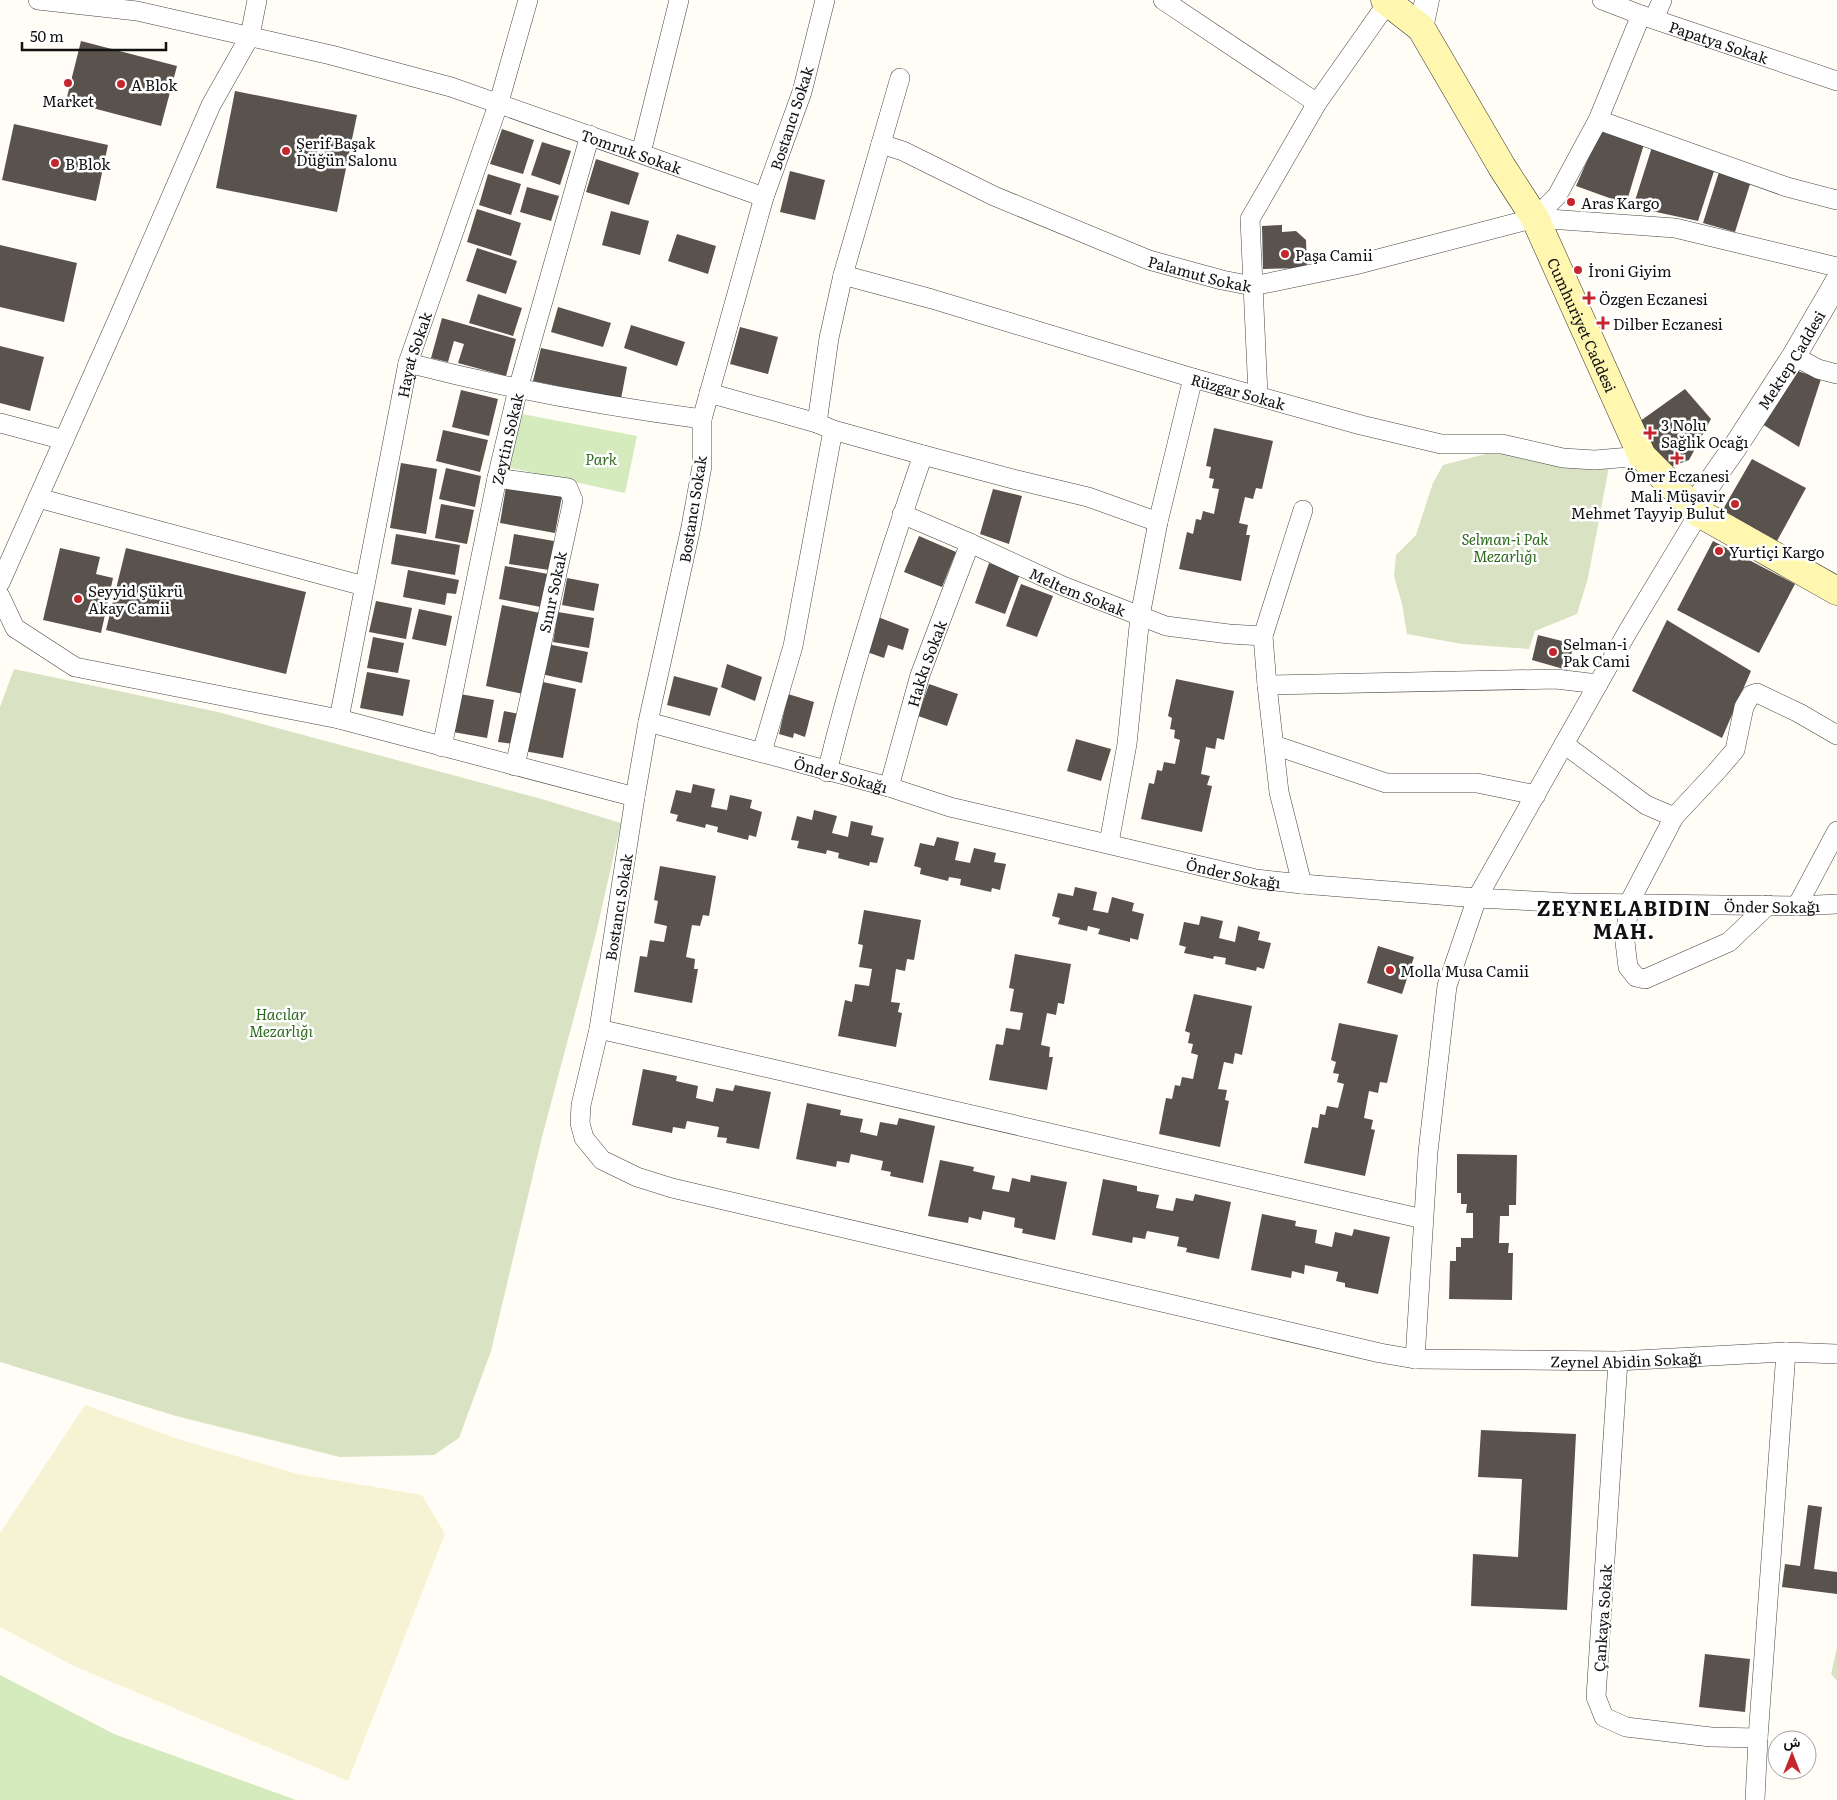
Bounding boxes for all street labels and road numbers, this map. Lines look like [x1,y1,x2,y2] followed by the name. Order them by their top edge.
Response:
[1666,14,1772,69] street label: Papatya Sokak
[763,62,819,173] street label: Bostancı Sokak
[578,122,686,179] street label: Tomruk Sokak
[1145,249,1255,297] street label: Palamut Sokak
[1543,253,1623,396] street label: Cumhuriyet Caddesi
[1751,306,1830,414] street label: Mektep Caddesi
[390,308,437,400] street label: Hayat Sokak
[1188,367,1289,415] street label: Rüzgar Sokak
[484,389,528,487] street label: Zeytin Sokak
[672,453,712,564] street label: Bostancı Sokak
[532,548,572,635] street label: Sınır Sokak
[1026,561,1130,621] street label: Meltem Sokak
[900,616,952,710] street label: Hakkı Sokak
[792,750,891,798] street label: Önder Sokağı
[598,851,638,962] street label: Bostancı Sokak
[1184,851,1282,893] street label: Önder Sokağı
[1724,893,1821,918] street label: Önder Sokağı
[1550,1345,1703,1373] street label: Zeynel Abidin Sokağı
[1587,1562,1617,1673] street label: Çankaya Sokak

